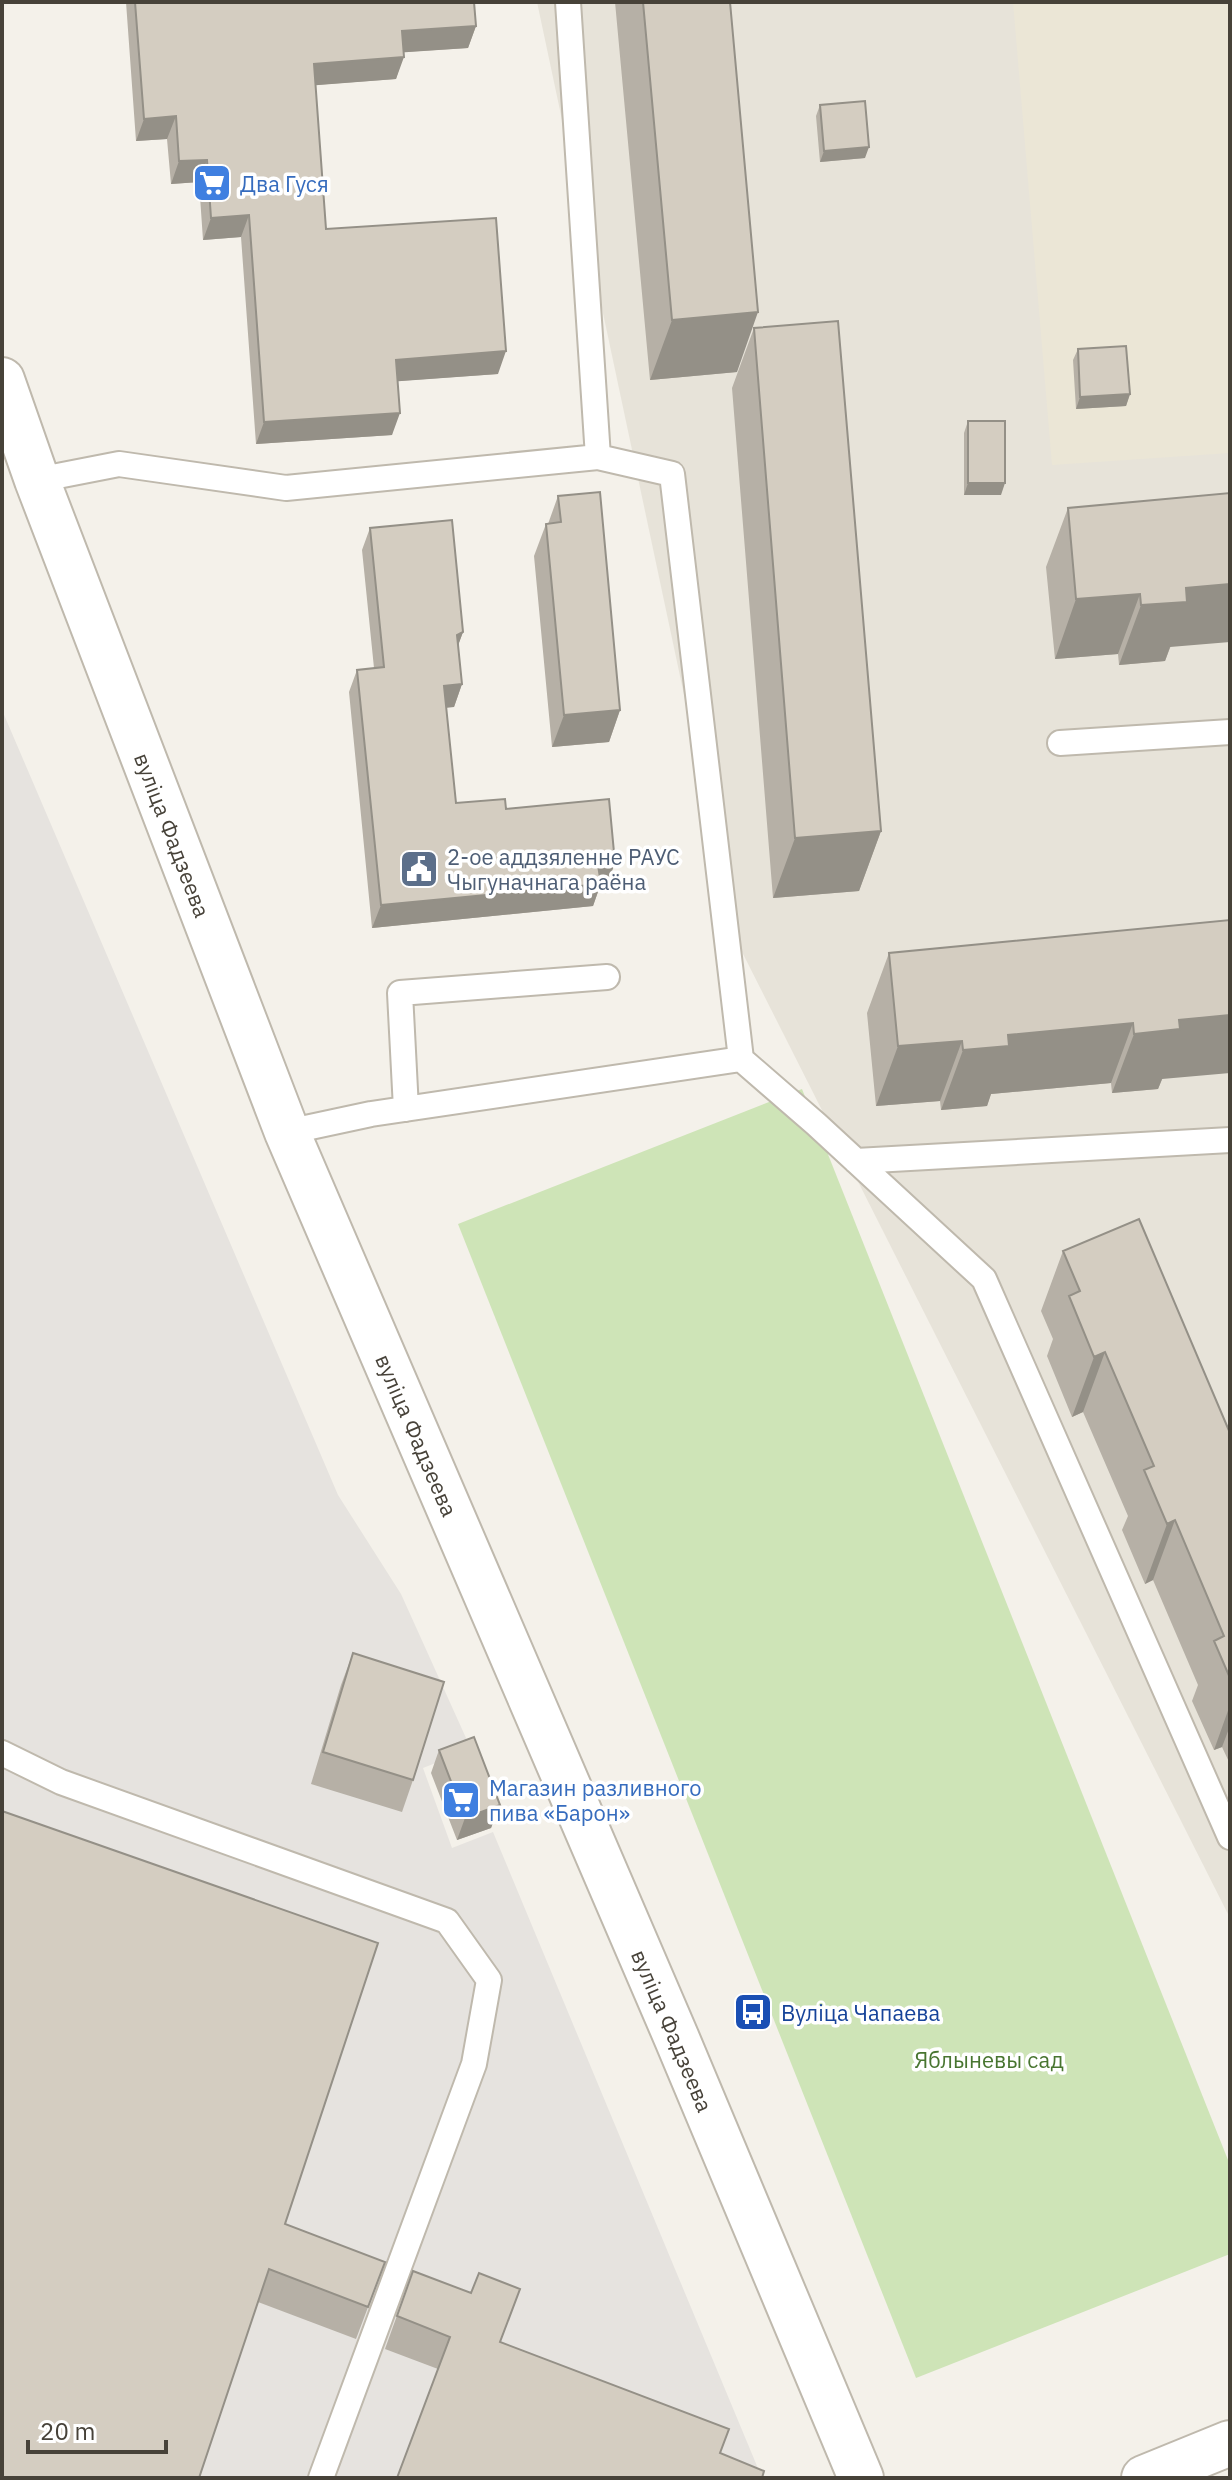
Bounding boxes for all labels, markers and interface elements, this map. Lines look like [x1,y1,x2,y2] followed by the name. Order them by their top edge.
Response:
[191,162,233,204] supermarket icon: Два Гуся
[240,169,329,198] place label: Два Гуся
[128,748,218,921] street label: вуліца Фадзеева
[447,842,680,896] place label: 2-ое аддзяленне РАУС Чыгуначнага раёна
[398,848,440,890] public building icon: 2-ое аддзяленне РАУС Чыгуначнага раёна
[370,1349,465,1521] street label: вуліца Фадзеева
[489,1773,701,1827] place label: Магазин разливного пива «Барон»
[440,1779,482,1821] supermarket icon: Магазин разливного пива «Барон»
[626,1945,720,2116] street label: вуліца Фадзеева
[732,1991,774,2033] bus stop icon: Вуліца Чапаева
[781,1998,940,2027] place label: Вуліца Чапаева
[914,2045,1064,2074] park label: Яблыневы сад
[28,2404,166,2454] scale bar
[40,2415,95,2447] text: 20 m

